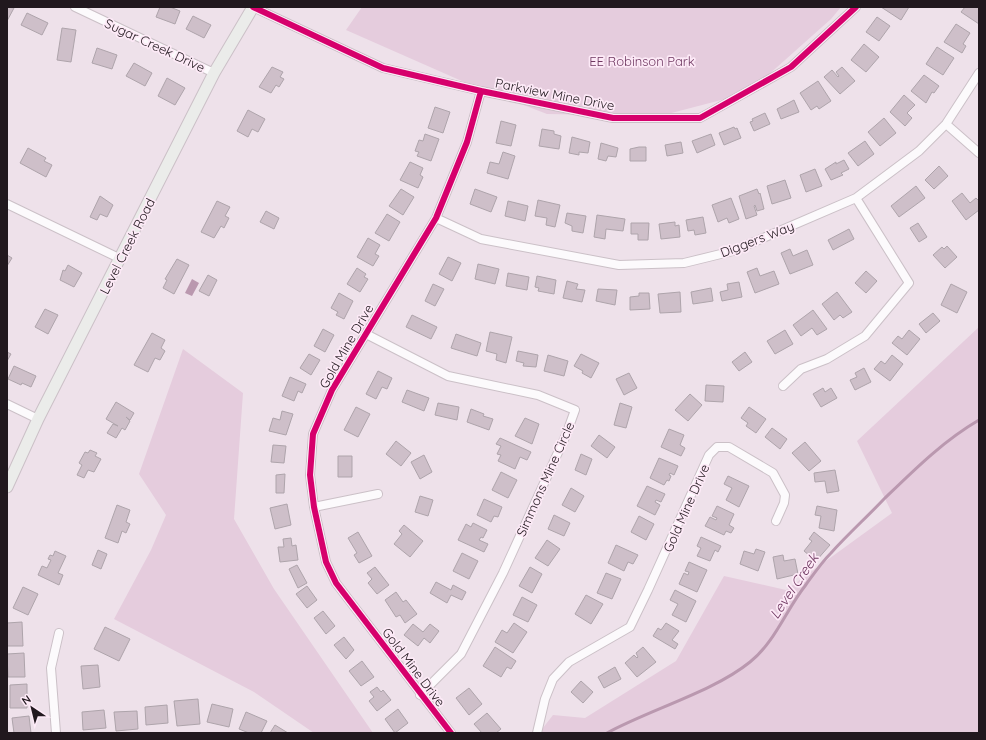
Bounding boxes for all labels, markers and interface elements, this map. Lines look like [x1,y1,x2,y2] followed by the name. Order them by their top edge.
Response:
[102,15,208,75] street label: Sugar Creek Drive
[589,53,695,69] park label: EE Robinson Park
[494,75,616,113] street label: Parkview Mine Drive
[96,195,158,297] street label: Level Creek Road
[718,218,796,260] street label: Diggers Way
[315,301,377,391] street label: Gold Mine Drive
[513,419,577,539] street label: Simmons Mine Circle
[659,462,713,554] street label: Gold Mine Drive
[766,549,823,622] water label: Level Creek
[379,624,449,710] street label: Gold Mine Drive
[12,688,52,728] north arrow
[19,692,34,708] text: N

